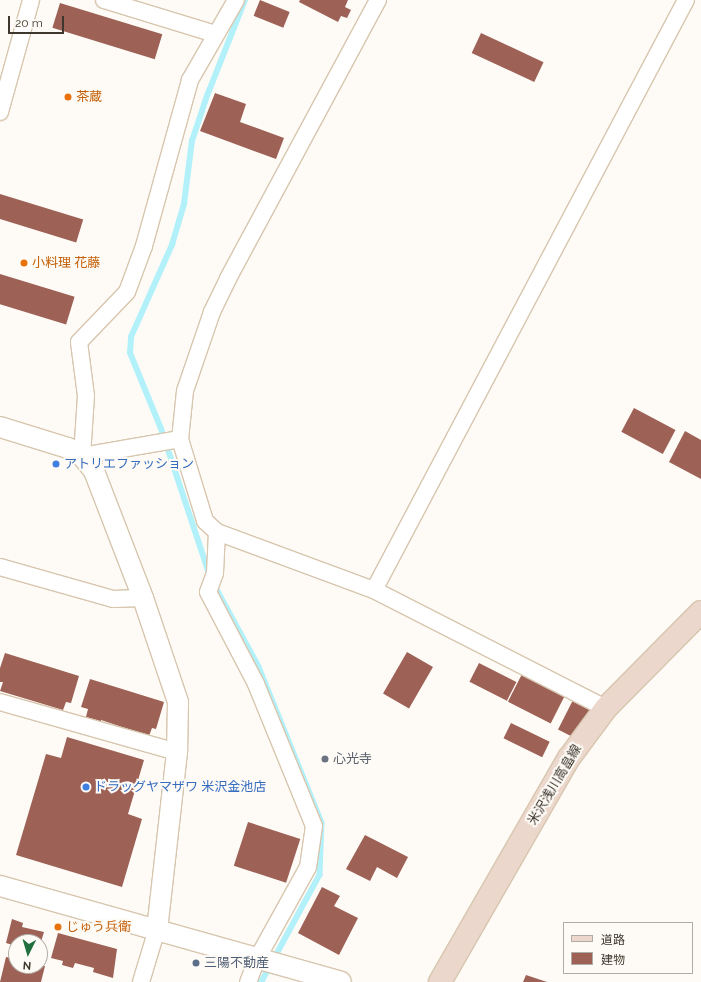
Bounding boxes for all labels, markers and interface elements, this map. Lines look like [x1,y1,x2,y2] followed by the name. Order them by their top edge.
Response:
[10,8,66,34] scale bar
[15,16,43,30] text: 20 m
[76,89,102,105] place label: 茶蔵
[63,92,73,102] marker: 茶蔵
[32,255,100,271] place label: 小料理 花藤
[19,258,29,268] marker: 小料理 花藤
[64,456,194,472] place label: アトリエファッション
[51,459,61,469] marker: アトリエファッション
[525,742,585,828] street label: 米沢浅川高畠線
[333,751,372,767] place label: 心光寺
[320,754,330,764] marker: 心光寺
[94,779,266,795] place label: ドラッグヤマザワ 米沢金池店
[81,782,91,792] marker: ドラッグヤマザワ 米沢金池店
[66,919,131,935] place label: じゅう兵衛
[53,922,63,932] marker: じゅう兵衛
[563,922,693,974] legend
[601,933,625,947] text: 道路
[8,934,48,974] north arrow
[601,953,625,967] text: 建物
[204,955,269,971] place label: 三陽不動産
[191,958,201,968] marker: 三陽不動産
[22,959,32,972] text: N

